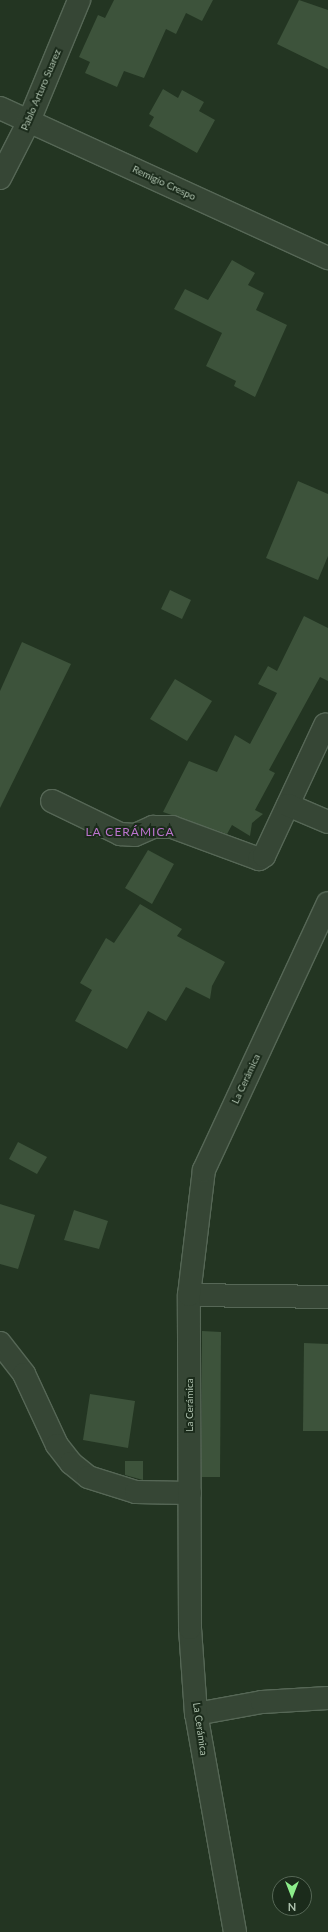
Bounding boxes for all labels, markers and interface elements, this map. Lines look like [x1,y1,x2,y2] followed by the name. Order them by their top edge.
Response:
[18,47,64,133] street label: Pablo Arturo Suarez
[130,163,198,203] street label: Remigio Crespo
[85,825,175,839] district label: LA CERÁMICA
[229,1052,263,1106] street label: La Cerámica
[184,1378,196,1432] street label: La Cerámica
[190,1702,210,1756] street label: La Cerámica
[272,1876,312,1916] north arrow
[288,1901,296,1914] text: N

